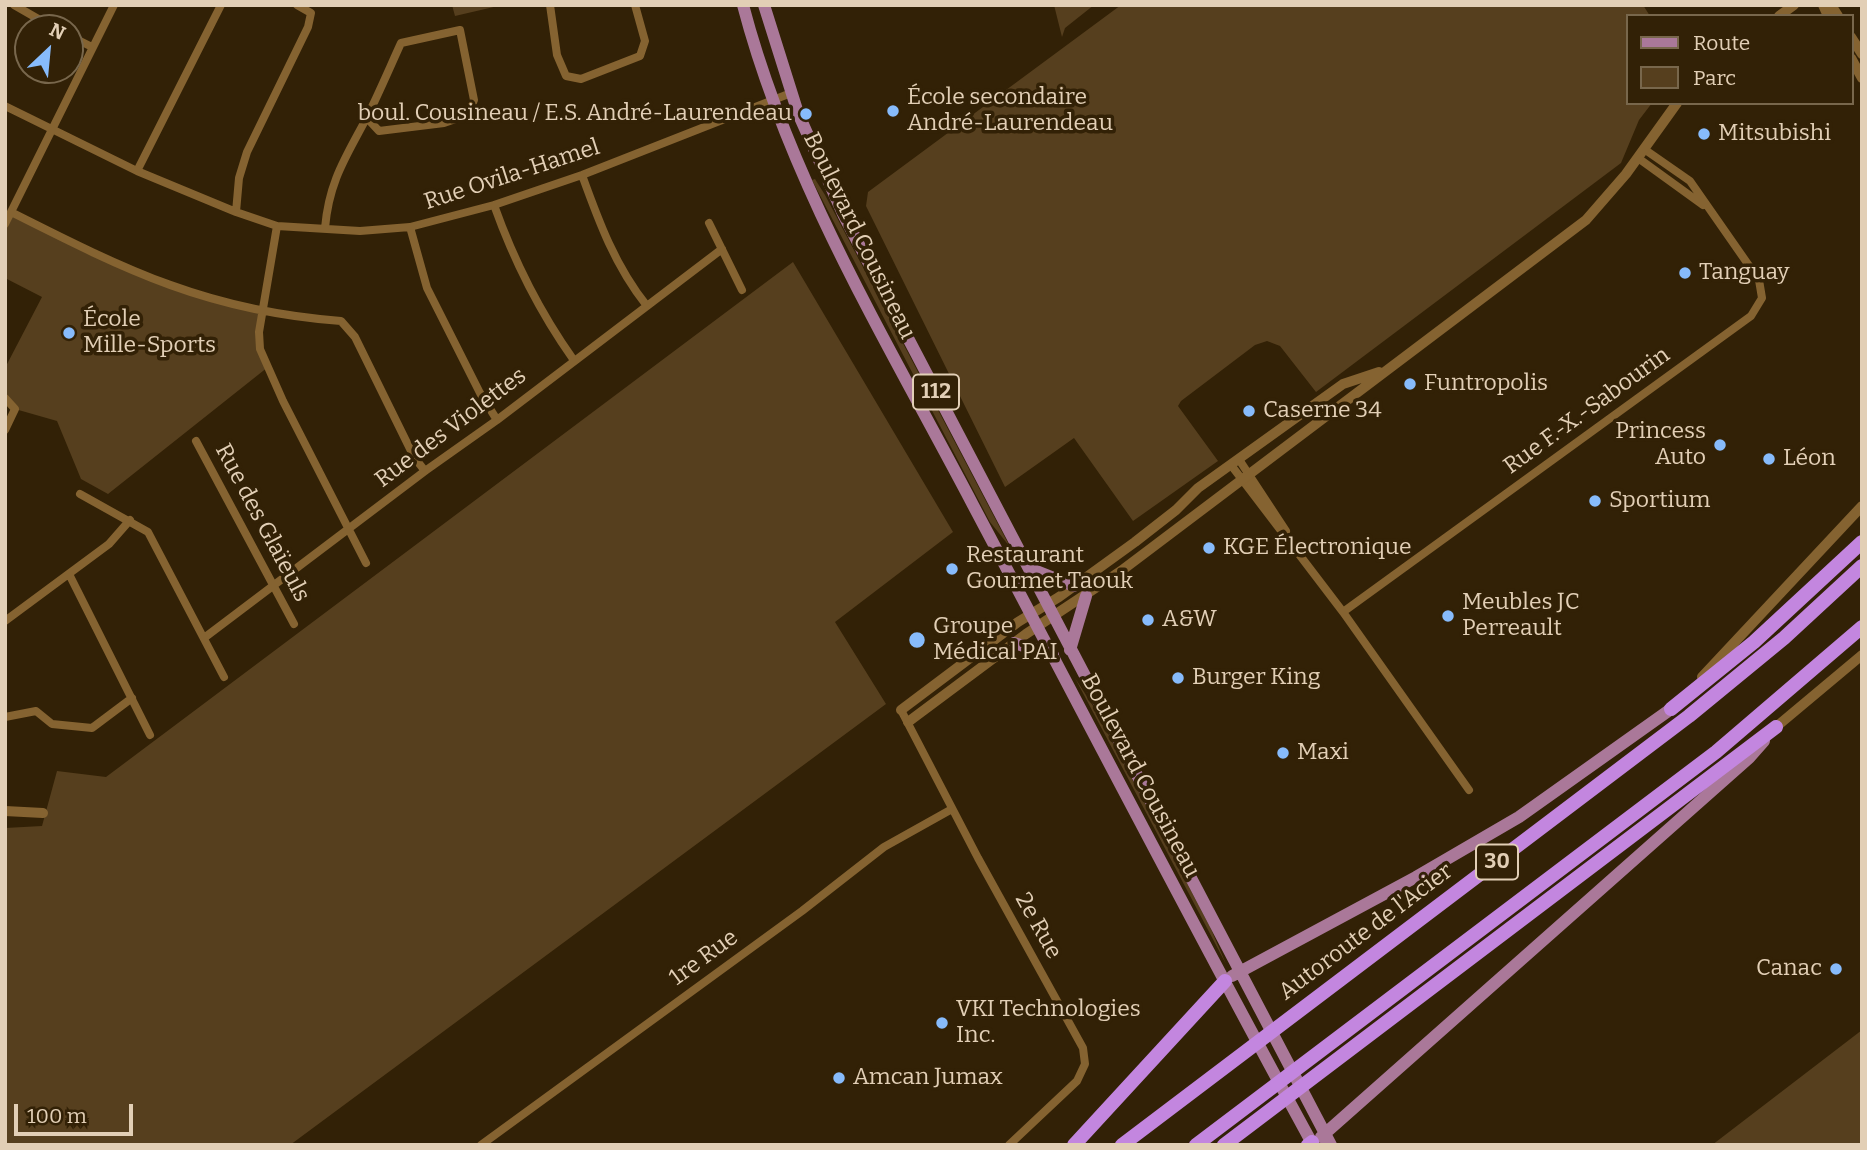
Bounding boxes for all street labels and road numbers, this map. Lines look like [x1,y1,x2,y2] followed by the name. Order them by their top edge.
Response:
[797,128,921,344] street label: Boulevard Cousineau
[421,134,603,216] street label: Rue Ovila-Hamel
[1499,341,1675,481] street label: Rue F.-X.-Sabourin
[370,362,532,494] street label: Rue des Violettes
[913,374,959,410] road number: 112
[209,439,315,607] street label: Rue des Glaïeuls
[1075,670,1205,882] street label: Boulevard Cousineau
[1476,844,1518,880] road number: 30
[1274,858,1458,1006] street label: Autoroute de l'Acier
[1009,888,1067,964] street label: 2e Rue
[664,924,744,992] street label: 1re Rue

